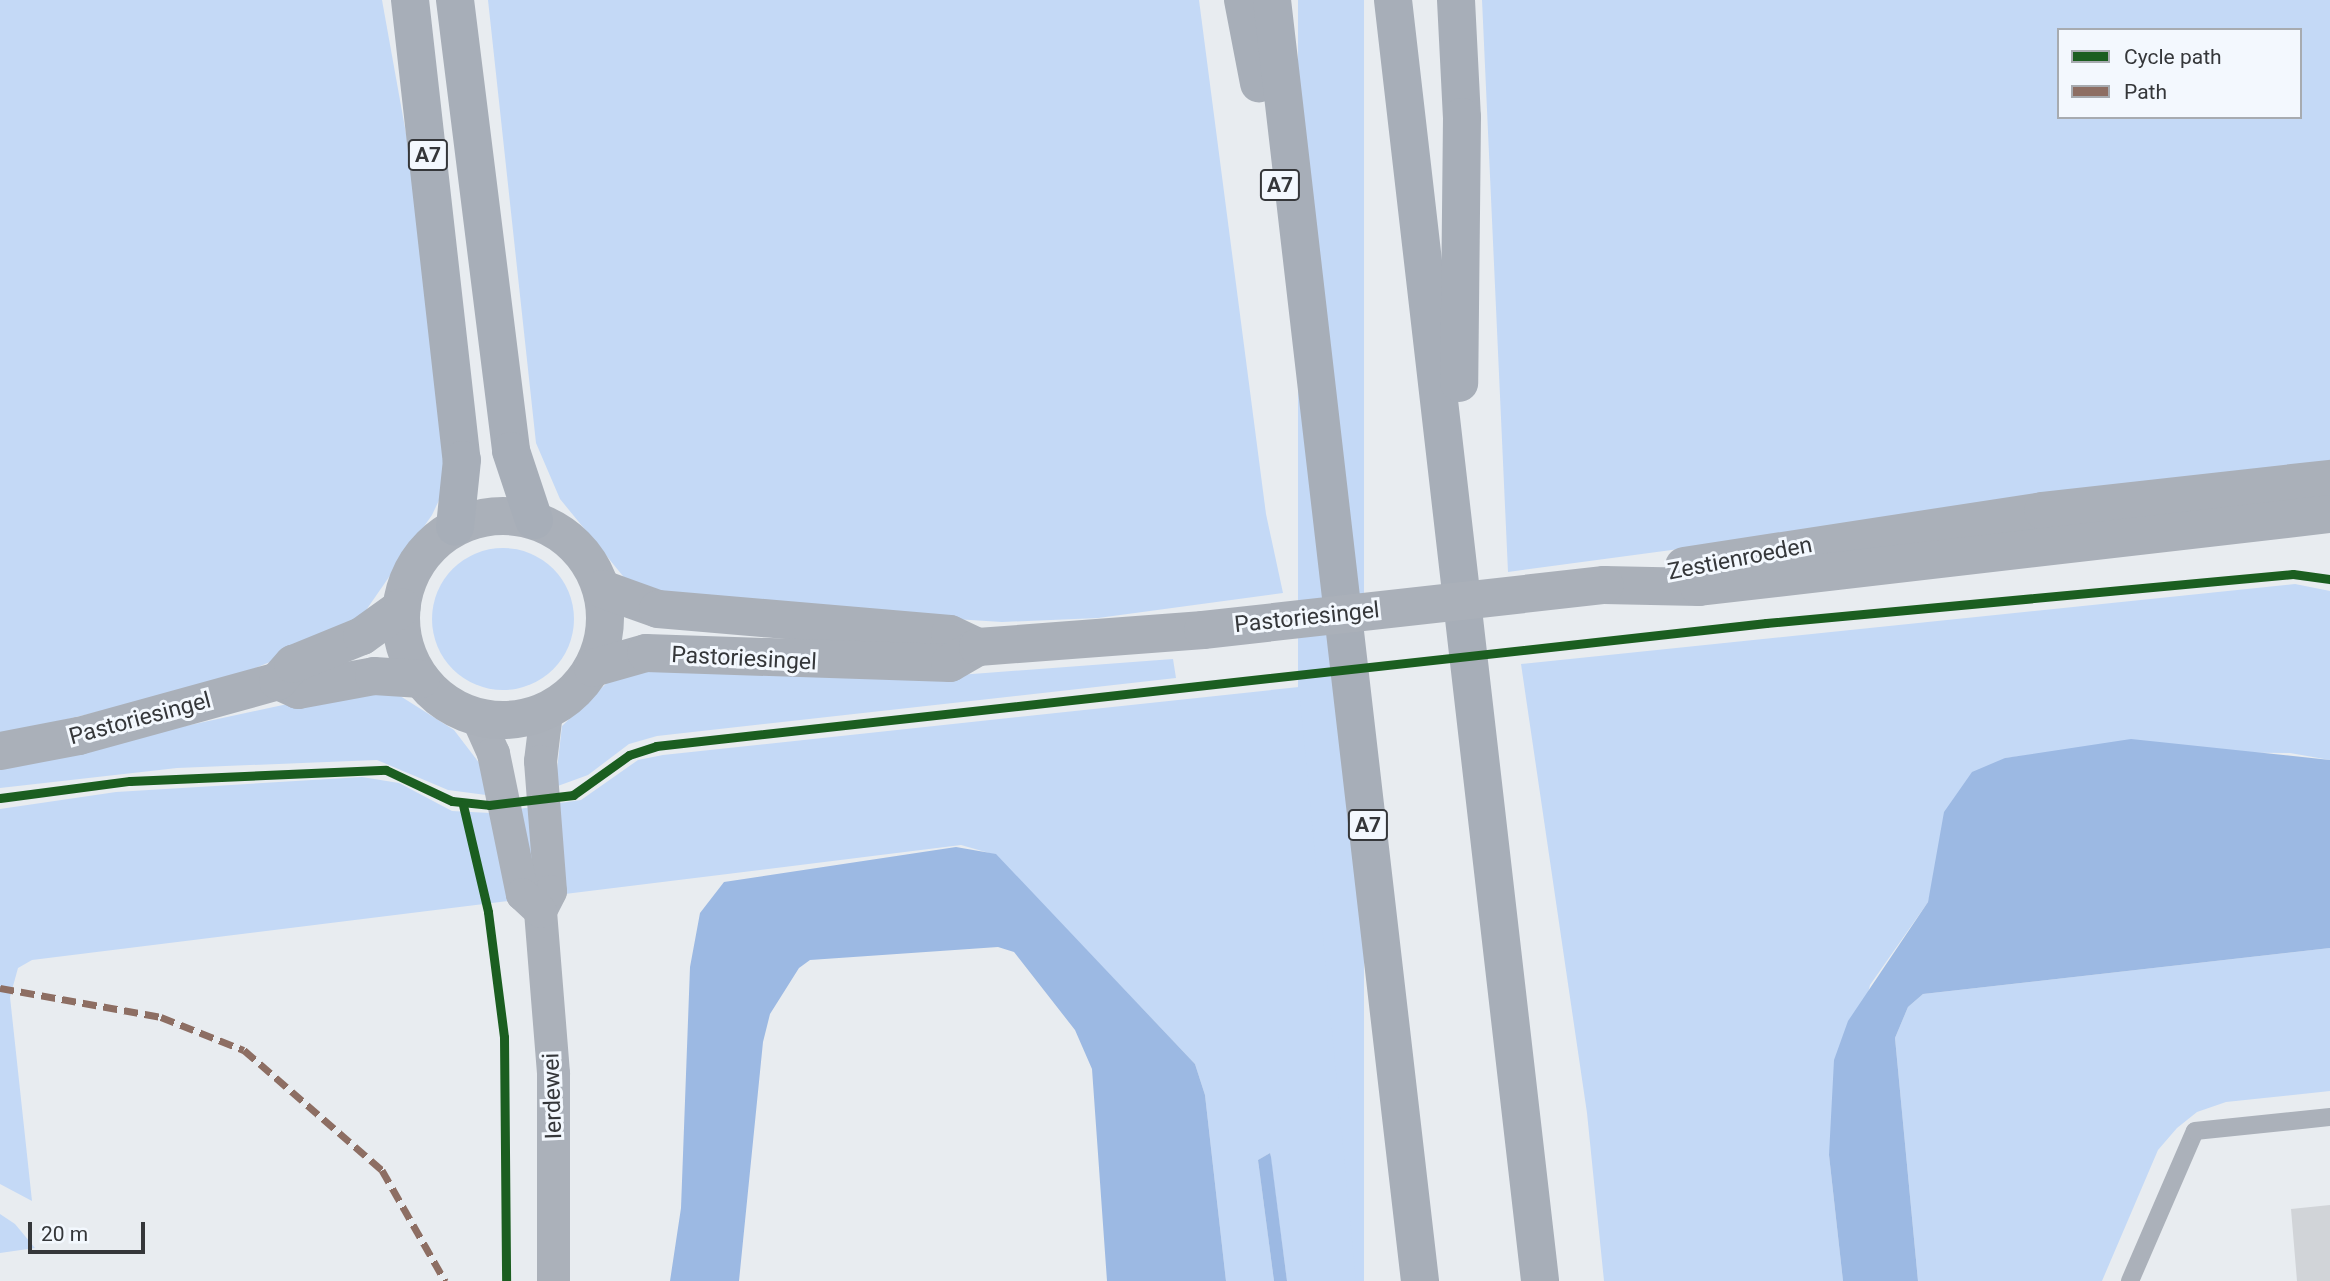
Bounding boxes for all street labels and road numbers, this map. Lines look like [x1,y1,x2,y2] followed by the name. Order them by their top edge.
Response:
[407,138,449,172] road number: A7
[1259,168,1301,202] road number: A7
[1666,531,1814,587] street label: Zestienroeden
[1233,597,1381,639] street label: Pastoriesingel
[671,641,817,677] street label: Pastoriesingel
[66,687,214,751] street label: Pastoriesingel
[1347,808,1389,842] road number: A7
[538,1052,568,1140] street label: Ierdewei

